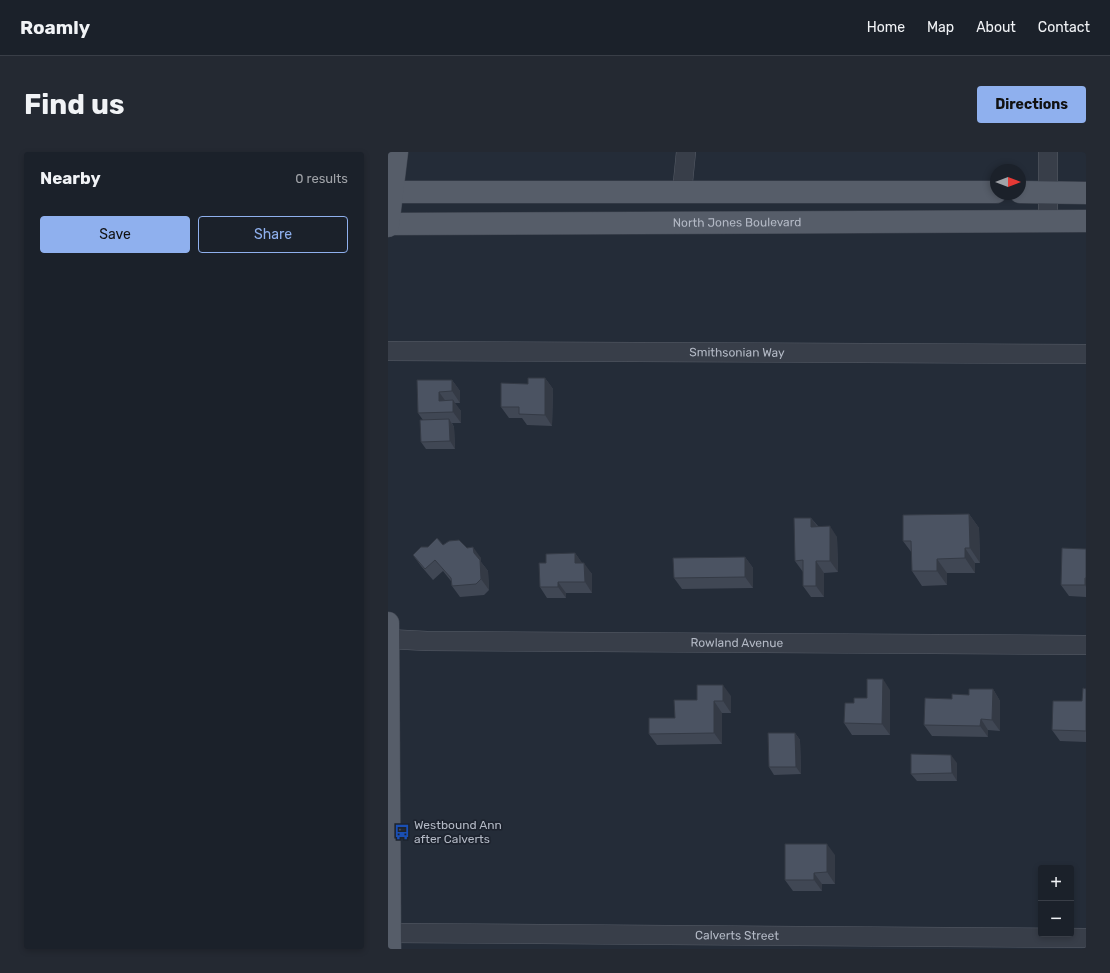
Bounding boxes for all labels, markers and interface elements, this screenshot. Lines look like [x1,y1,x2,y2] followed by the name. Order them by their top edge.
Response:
[20,16,90,39] text: Roamly
[867,19,905,36] text: Home
[927,19,954,36] text: Map
[976,19,1016,36] text: About
[1038,19,1090,36] text: Contact
[977,86,1086,123] button: Directions
[24,88,124,121] text: Find us
[990,164,1026,200] north arrow
[40,168,101,188] text: Nearby
[295,171,348,186] text: 0 results
[673,215,801,230] street label: North Jones Boulevard
[40,216,190,253] button: Save
[198,216,348,253] button: Share
[689,345,785,360] street label: Smithsonian Way
[690,636,784,650] street label: Rowland Avenue
[414,818,502,846] place label: Westbound Ann after Calverts
[393,823,411,841] bus stop icon: Westbound Ann after Calverts
[1038,865,1074,937] map controls
[1038,865,1074,901] button: +
[1038,901,1074,937] button: −
[695,928,779,943] street label: Calverts Street

